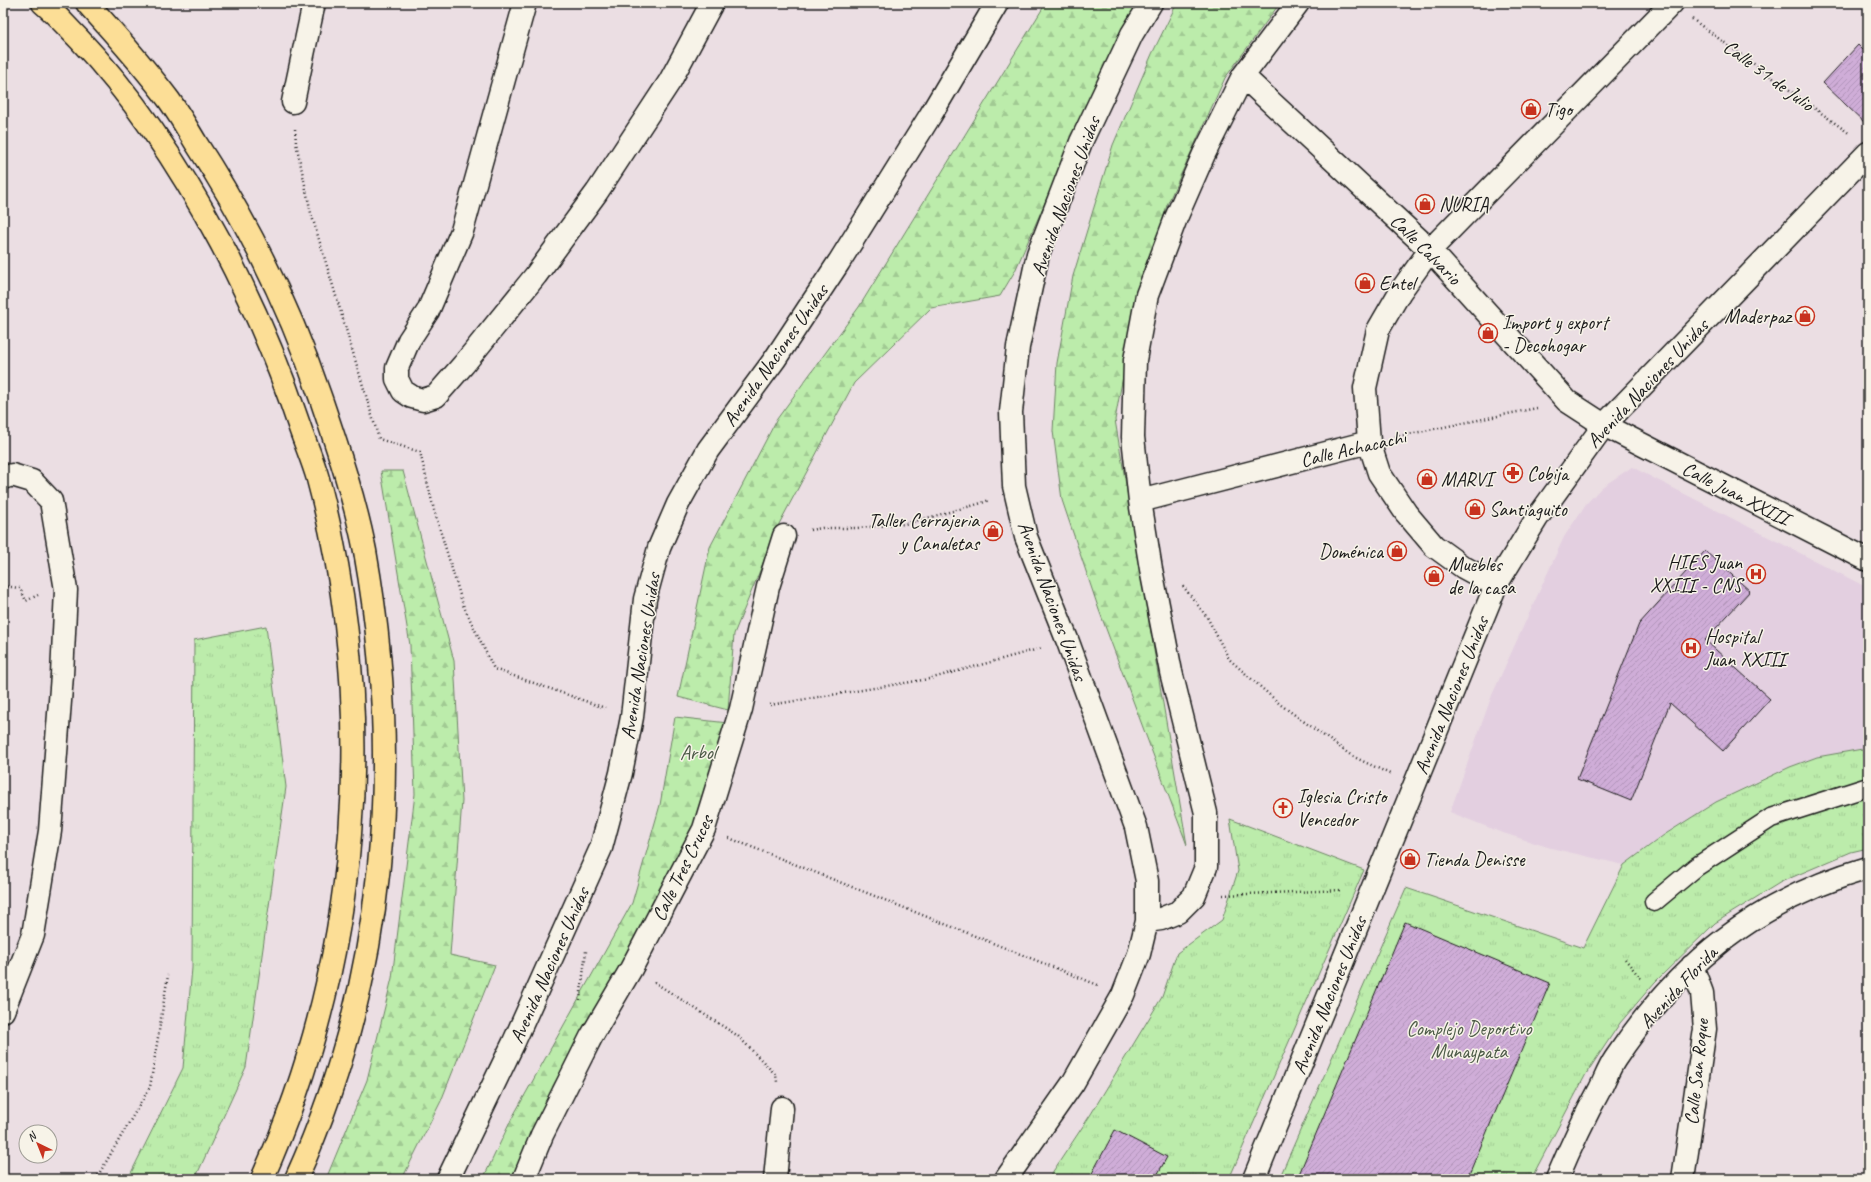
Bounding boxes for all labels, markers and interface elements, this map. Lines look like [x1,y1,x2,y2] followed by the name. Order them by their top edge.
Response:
[1718,34,1820,117] street label: Calle 31 de Julio
[1545,97,1574,122] place label: Tigo
[1520,98,1542,120] shop icon: Tigo
[1025,111,1107,279] street label: Avenida Naciones Unidas
[1439,192,1489,217] place label: NURIA
[1414,193,1436,215] shop icon: NURIA
[1385,208,1467,291] street label: Calle Calvario
[1379,271,1419,296] place label: Entel
[1354,272,1376,294] shop icon: Entel
[717,278,835,431] street label: Avenida Naciones Unidas
[1724,304,1794,329] place label: Maderpaz
[1794,305,1816,327] shop icon: Maderpaz
[1502,310,1611,358] place label: Import y export - Decohogar
[1581,312,1715,453] street label: Avenida Naciones Unidas
[1477,322,1499,344] shop icon: Import y export - Decohogar
[1298,424,1410,473] street label: Calle Achacachi
[1678,456,1797,533] street label: Calle Juan XXIII
[1527,461,1570,486] place label: Cobija
[1502,462,1524,484] pharmacy icon: Cobija
[1441,467,1497,492] place label: MARVI
[1416,468,1438,490] shop icon: MARVI
[1489,497,1568,522] place label: Santiaguito
[1464,498,1486,520] shop icon: Santiaguito
[868,508,981,556] place label: Taller Cerrajeria y Canaletas
[1012,518,1094,686] street label: Avenida Naciones Unidas
[982,520,1004,542] shop icon: Taller Cerrajeria y Canaletas
[1319,539,1385,564] place label: Doménica
[1386,540,1408,562] shop icon: Doménica
[1650,550,1745,598] place label: HIES Juan XXIII - CNS
[1448,552,1516,600] place label: Muebles de la casa
[1745,563,1767,585] hospital icon: HIES Juan XXIII - CNS
[1423,565,1445,587] shop icon: Muebles de la casa
[615,569,666,741] street label: Avenida Naciones Unidas
[1408,611,1495,778] street label: Avenida Naciones Unidas
[1704,624,1789,672] place label: Hospital Juan XXIII
[1680,637,1702,659] hospital icon: Hospital Juan XXIII
[680,740,720,765] park label: Arbol
[1297,784,1388,832] place label: Iglesia Cristo Vencedor
[1272,797,1294,819] church icon: Iglesia Cristo Vencedor
[646,809,720,925] street label: Calle Tres Cruces
[1424,847,1526,872] place label: Tienda Denisse
[1399,848,1421,870] shop icon: Tienda Denisse
[504,882,596,1047] street label: Avenida Naciones Unidas
[1286,911,1373,1078] street label: Avenida Naciones Unidas
[1634,940,1724,1034] street label: Avenida Florida
[1406,1016,1533,1064] park label: Complejo Deportivo Munaypata
[1679,1016,1715,1126] street label: Calle San Roque
[18,1124,58,1164] north arrow
[24,1128,40,1144] text: N

